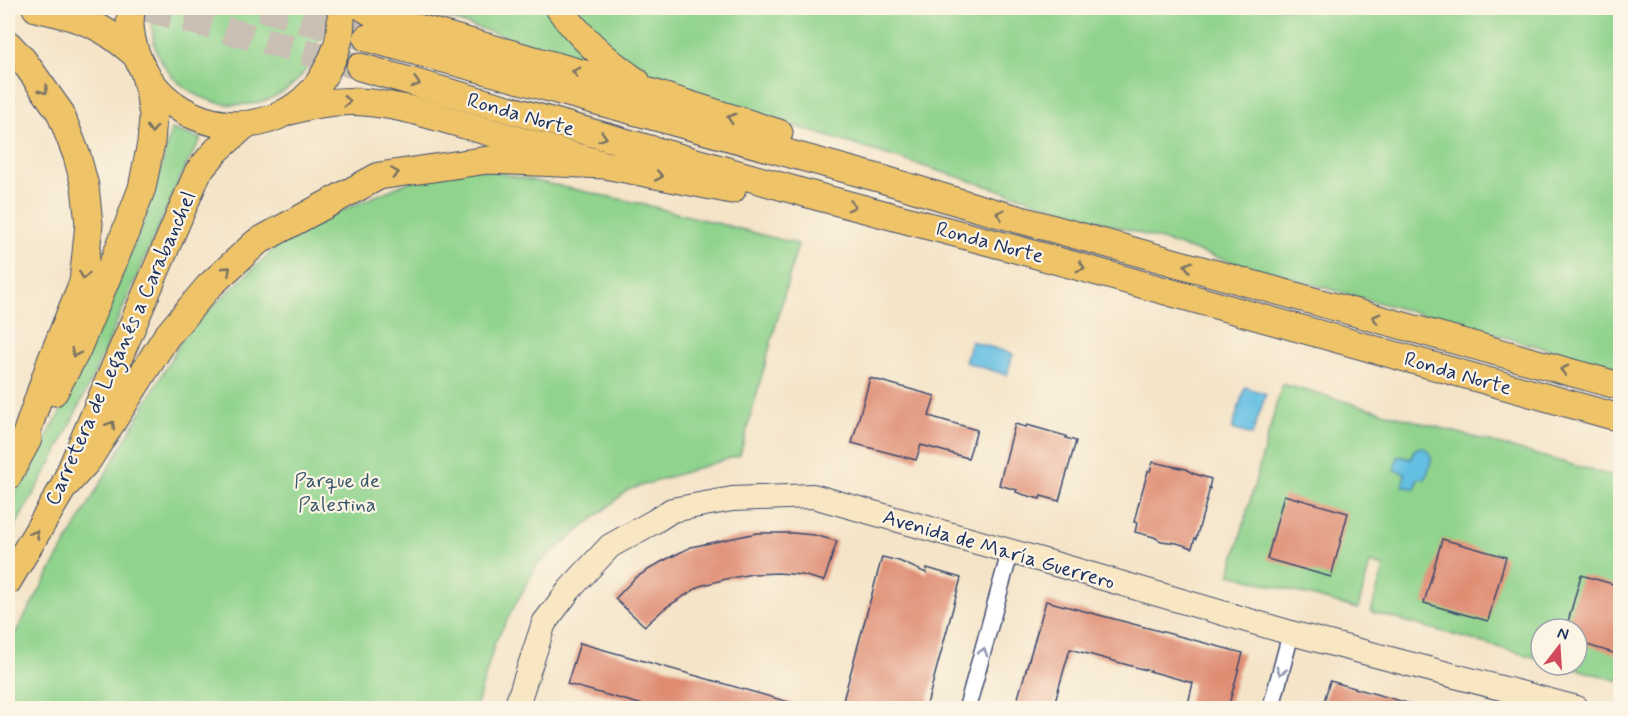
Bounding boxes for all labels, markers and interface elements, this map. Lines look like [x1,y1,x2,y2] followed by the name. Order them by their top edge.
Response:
[571,67,582,79] one-way arrow
[410,76,421,88] one-way arrow
[37,83,48,94] one-way arrow
[464,86,578,144] street label: Ronda Norte
[343,95,352,107] one-way arrow
[726,112,737,125] one-way arrow
[145,125,158,134] one-way arrow
[597,130,608,142] one-way arrow
[390,168,399,180] one-way arrow
[653,169,663,182] one-way arrow
[39,187,205,511] street label: Carretera de Leganés a Carabanchel
[846,199,857,211] one-way arrow
[995,209,1005,222] one-way arrow
[933,215,1047,271] street label: Ronda Norte
[1075,260,1086,272] one-way arrow
[1183,261,1193,274] one-way arrow
[220,266,231,277] one-way arrow
[78,270,90,279] one-way arrow
[1371,313,1381,326] one-way arrow
[1401,345,1515,403] street label: Ronda Norte
[71,346,83,357] one-way arrow
[1559,365,1569,378] one-way arrow
[103,421,115,431] one-way arrow
[294,467,380,519] park label: Parque de Palestina
[879,503,1118,597] street label: Avenida de María Guerrero
[28,530,39,540] one-way arrow
[1529,617,1589,677] north arrow
[1555,622,1571,646] text: N
[975,647,988,657] one-way arrow
[1276,666,1289,676] one-way arrow

